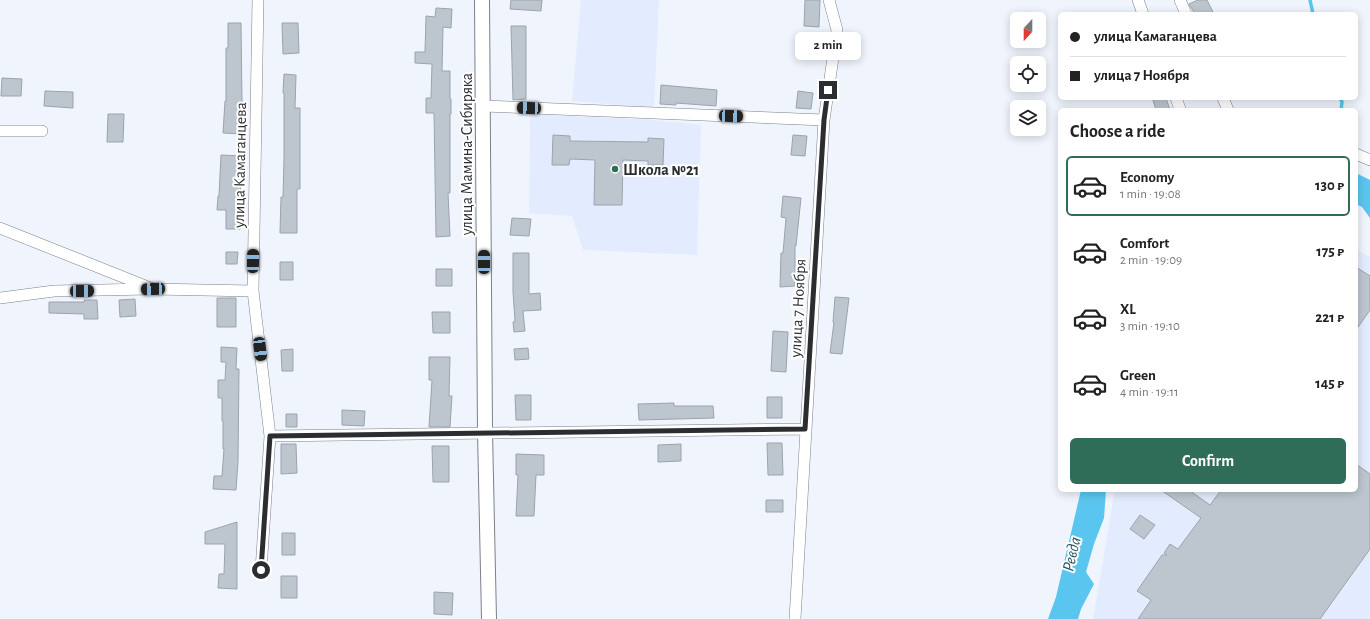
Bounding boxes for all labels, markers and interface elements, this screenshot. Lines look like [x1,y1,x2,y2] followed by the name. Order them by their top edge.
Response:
[1010,12,1046,48] north arrow
[1010,12,1046,136] map controls
[1094,29,1217,44] text: улица Камаганцева
[795,32,861,60] callout: 2 min
[814,39,842,52] text: 2 min
[1010,56,1046,92] button: locate
[1094,68,1190,83] text: улица 7 Ноября
[459,73,476,236] street label: улица Мамина-Сибиряка
[819,81,837,99] route end
[1010,100,1046,136] button: layers
[231,102,250,229] street label: улица Камаганцева
[517,102,541,114] car
[719,110,743,122] car
[1070,123,1165,141] text: Choose a ride
[623,162,699,178] place label: Школа №21
[610,164,620,174] marker: Школа №21
[1072,168,1108,204] icon: car
[1120,170,1174,185] text: Economy
[1315,178,1344,193] text: 130 ₽
[1120,188,1181,201] text: 1 min · 19:08
[1072,234,1108,270] icon: car
[1120,236,1169,251] text: Comfort
[1316,244,1344,259] text: 175 ₽
[247,249,259,273] car
[478,250,490,274] car
[1120,254,1182,267] text: 2 min · 19:09
[787,258,810,359] street label: улица 7 Ноября
[141,283,165,295] car
[70,285,94,297] car
[1072,300,1108,336] icon: car
[1120,302,1136,317] text: XL
[1315,310,1344,325] text: 221 ₽
[1120,320,1180,333] text: 3 min · 19:10
[253,336,267,362] car
[1072,366,1108,402] icon: car
[1120,368,1156,383] text: Green
[1315,376,1344,391] text: 145 ₽
[1120,386,1178,399] text: 4 min · 19:11
[1070,438,1346,484] button: Confirm
[1059,535,1084,573] water label: Ревда
[252,561,270,579] route start

